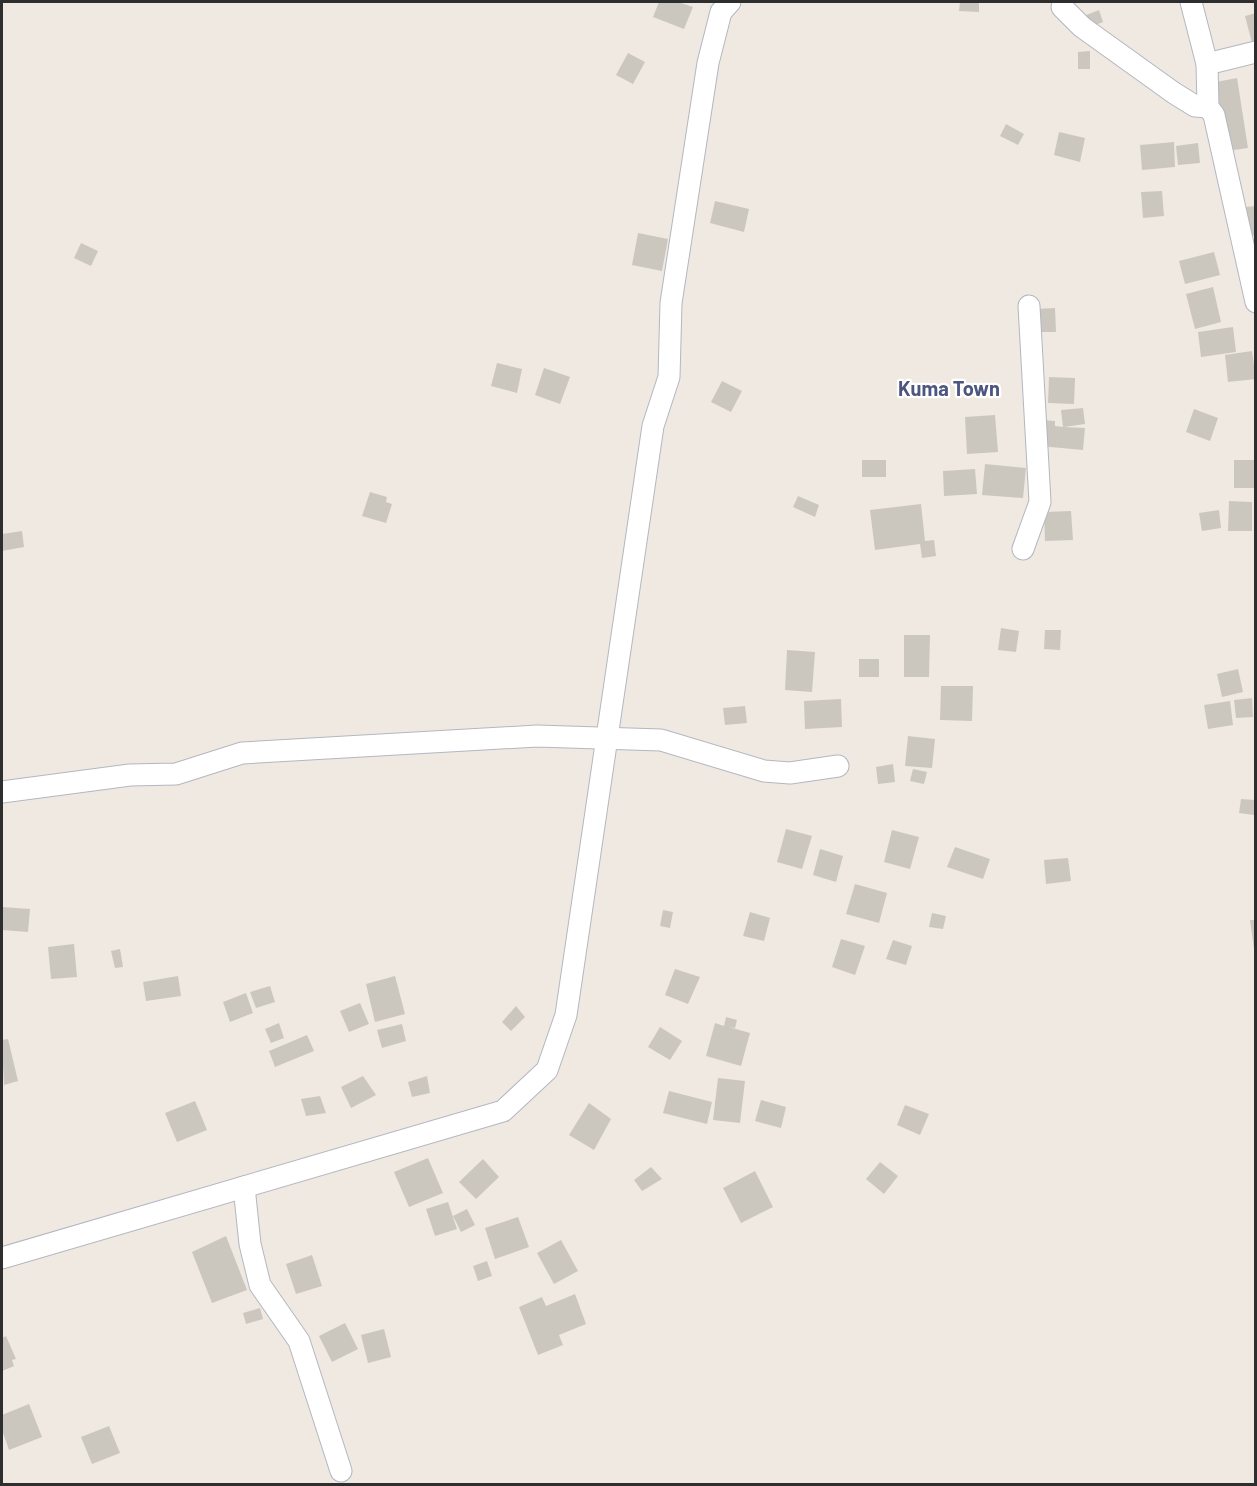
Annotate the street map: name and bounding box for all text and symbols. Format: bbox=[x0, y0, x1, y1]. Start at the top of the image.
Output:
district label: Kuma Town bbox=[898, 376, 1000, 400]

